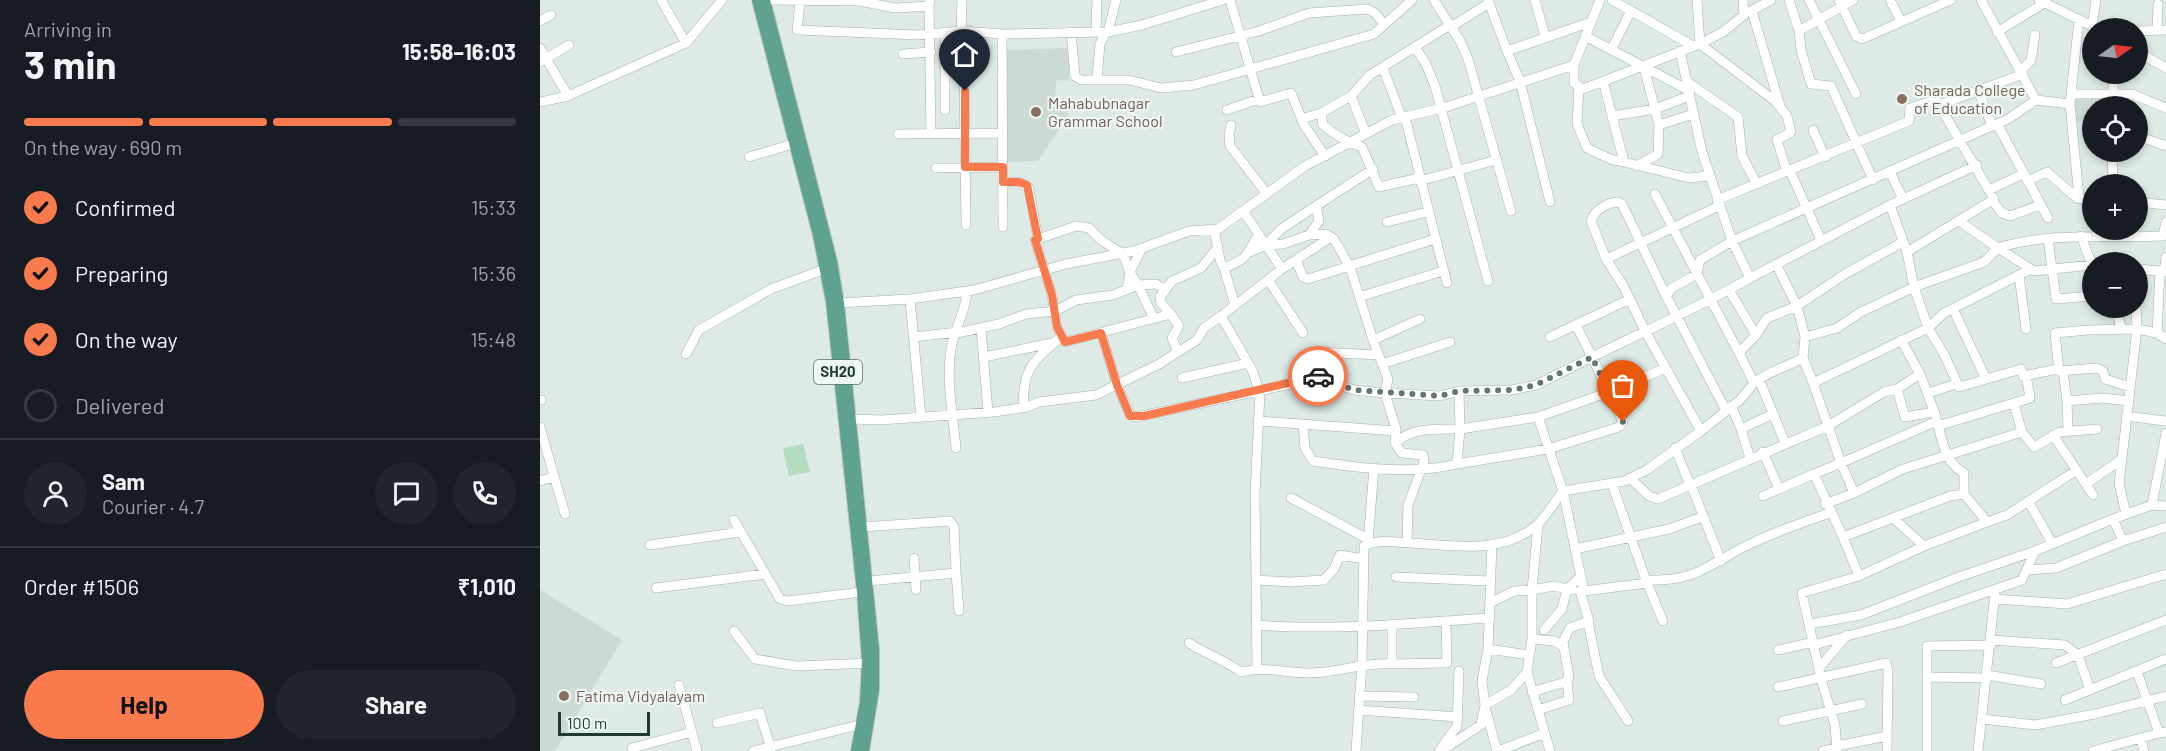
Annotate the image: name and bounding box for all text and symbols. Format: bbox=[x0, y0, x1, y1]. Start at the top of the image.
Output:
text: Arriving in bbox=[24, 17, 112, 41]
north arrow bbox=[2082, 18, 2148, 84]
map controls bbox=[2082, 18, 2148, 318]
pin bbox=[939, 29, 990, 91]
text: 15:58–16:03 bbox=[402, 38, 516, 64]
icon: home bbox=[948, 38, 981, 71]
text: 3 min bbox=[24, 40, 117, 87]
place label: Sharada College of Education bbox=[1914, 80, 2026, 117]
marker: Sharada College of Education bbox=[1895, 92, 1909, 106]
place label: Mahabubnagar Grammar School bbox=[1048, 93, 1163, 130]
button: locate bbox=[2082, 96, 2148, 162]
marker: Mahabubnagar Grammar School bbox=[1029, 105, 1043, 119]
text: On the way · 690 m bbox=[24, 135, 182, 159]
button: + bbox=[2082, 174, 2148, 240]
icon: check bbox=[24, 191, 57, 224]
text: Confirmed bbox=[75, 194, 175, 220]
text: 15:33 bbox=[471, 195, 516, 219]
button: − bbox=[2082, 252, 2148, 318]
icon: check bbox=[24, 257, 57, 290]
text: Preparing bbox=[75, 260, 168, 286]
text: 15:36 bbox=[471, 261, 516, 285]
icon: check bbox=[24, 323, 57, 356]
text: On the way bbox=[75, 326, 178, 352]
text: 15:48 bbox=[471, 327, 516, 351]
courier bbox=[1288, 346, 1348, 406]
road number: SH20 bbox=[814, 360, 862, 384]
icon: car bbox=[1302, 360, 1335, 393]
pin bbox=[1597, 360, 1648, 422]
icon: bag bbox=[1606, 369, 1639, 402]
text: Delivered bbox=[75, 392, 164, 418]
button: person bbox=[24, 462, 87, 525]
button: chat bbox=[375, 462, 438, 525]
button: phone bbox=[453, 462, 516, 525]
text: Sam bbox=[102, 468, 145, 494]
text: Courier · 4.7 bbox=[102, 494, 204, 518]
text: Order #1506 bbox=[24, 573, 139, 599]
text: ₹1,010 bbox=[458, 573, 516, 599]
button: Help bbox=[24, 670, 264, 739]
button: Share bbox=[276, 670, 516, 739]
place label: Fatima Vidyalayam bbox=[576, 686, 705, 705]
marker: Fatima Vidyalayam bbox=[557, 689, 571, 703]
scale bar bbox=[558, 709, 650, 736]
text: 100 m bbox=[567, 713, 607, 732]

